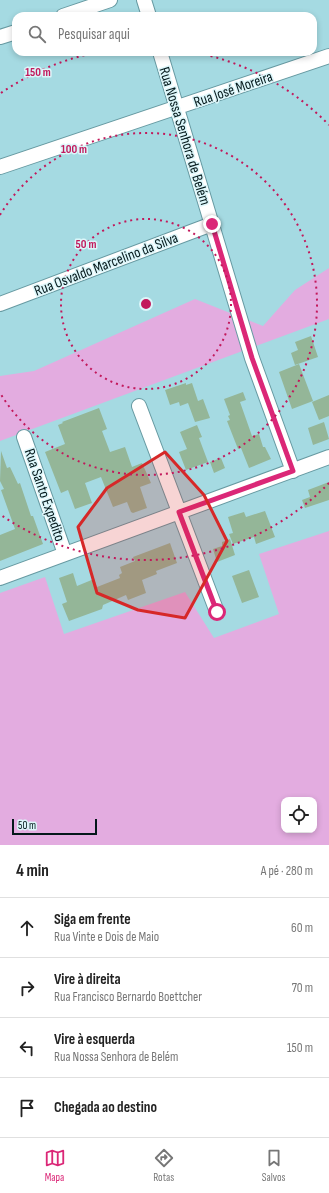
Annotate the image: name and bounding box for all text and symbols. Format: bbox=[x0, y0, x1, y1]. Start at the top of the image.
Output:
search box bbox=[12, 12, 317, 56]
icon: search bbox=[26, 23, 48, 45]
text: Pesquisar aqui bbox=[58, 25, 130, 44]
text: 150 m bbox=[25, 65, 51, 80]
street label: Rua Nossa Senhora de Belém bbox=[154, 65, 215, 208]
street label: Rua José Moreira bbox=[191, 67, 275, 112]
text: 100 m bbox=[61, 142, 87, 157]
route end bbox=[203, 215, 221, 233]
street label: Rua Osvaldo Marcelino da Silva bbox=[32, 228, 181, 301]
text: 50 m bbox=[76, 237, 96, 252]
centre of rings bbox=[139, 297, 153, 311]
street label: Rua Santo Expedito bbox=[20, 446, 69, 544]
route start bbox=[208, 603, 226, 621]
map controls bbox=[281, 797, 317, 833]
button: locate bbox=[281, 797, 317, 833]
scale bar bbox=[12, 817, 97, 836]
text: 50 m bbox=[18, 819, 36, 832]
text: 4 min bbox=[16, 861, 49, 881]
text: A pé · 280 m bbox=[261, 863, 313, 879]
text: Siga em frente bbox=[54, 910, 131, 929]
icon: ahead bbox=[16, 917, 38, 939]
text: 60 m bbox=[291, 920, 313, 936]
text: Rua Vinte e Dois de Maio bbox=[54, 929, 159, 945]
text: Vire à direita bbox=[54, 970, 121, 989]
icon: right bbox=[16, 977, 38, 999]
text: 70 m bbox=[292, 980, 313, 996]
text: Rua Francisco Bernardo Boettcher bbox=[54, 989, 202, 1005]
text: Vire à esquerda bbox=[54, 1030, 135, 1049]
icon: left bbox=[16, 1037, 38, 1059]
text: 150 m bbox=[287, 1040, 313, 1056]
text: Rua Nossa Senhora de Belém bbox=[54, 1049, 178, 1065]
icon: arrive bbox=[16, 1097, 38, 1119]
text: Chegada ao destino bbox=[54, 1098, 157, 1117]
tab: Mapa bbox=[44, 1147, 66, 1184]
tab: Rotas bbox=[153, 1147, 175, 1184]
tab: Salvos bbox=[262, 1147, 285, 1184]

